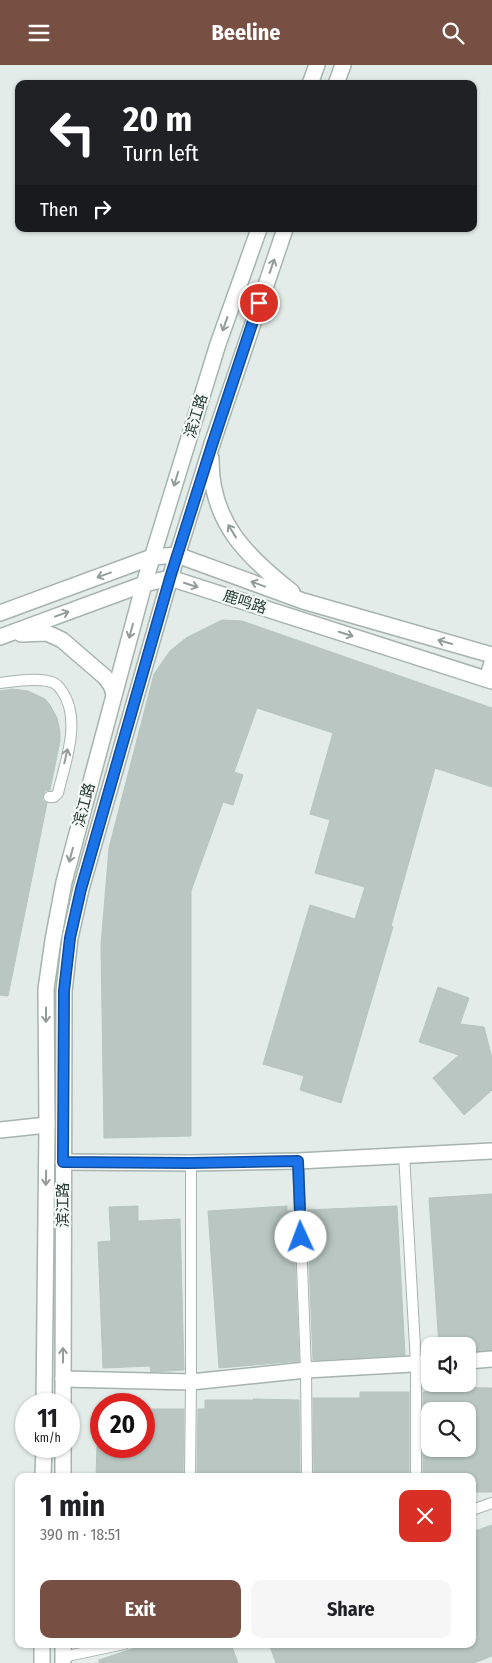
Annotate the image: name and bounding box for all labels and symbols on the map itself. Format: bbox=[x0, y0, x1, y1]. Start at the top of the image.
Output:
one-way arrow bbox=[268, 259, 277, 274]
pin bbox=[238, 282, 280, 324]
one-way arrow bbox=[220, 316, 229, 331]
street label: 滨江路 bbox=[181, 392, 211, 440]
one-way arrow bbox=[171, 471, 181, 487]
one-way arrow bbox=[226, 524, 236, 538]
one-way arrow bbox=[96, 571, 112, 580]
one-way arrow bbox=[250, 579, 266, 588]
one-way arrow bbox=[183, 580, 199, 590]
street label: 鹿鸣路 bbox=[221, 586, 269, 618]
one-way arrow bbox=[54, 609, 69, 618]
one-way arrow bbox=[126, 622, 135, 638]
one-way arrow bbox=[338, 630, 354, 640]
one-way arrow bbox=[438, 637, 454, 646]
one-way arrow bbox=[62, 749, 71, 765]
street label: 滨江路 bbox=[69, 781, 99, 829]
one-way arrow bbox=[66, 847, 75, 863]
one-way arrow bbox=[41, 1007, 51, 1023]
one-way arrow bbox=[41, 1170, 51, 1186]
street label: 滨江路 bbox=[54, 1182, 72, 1228]
position arrow bbox=[274, 1210, 326, 1262]
one-way arrow bbox=[58, 1347, 68, 1364]
speed limit sign: 20 bbox=[90, 1393, 155, 1458]

